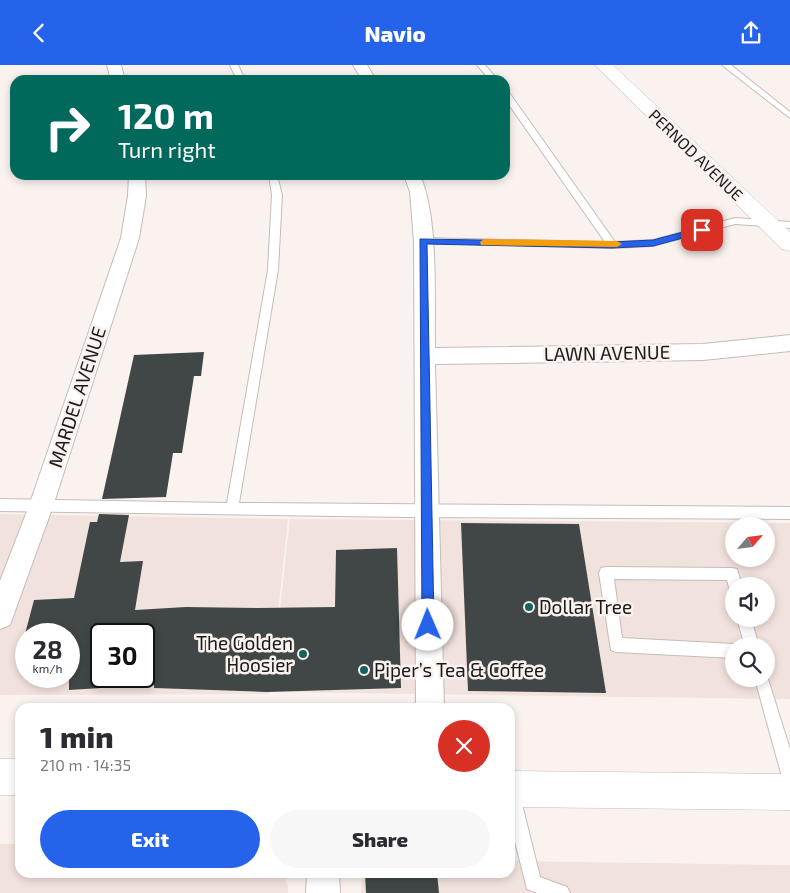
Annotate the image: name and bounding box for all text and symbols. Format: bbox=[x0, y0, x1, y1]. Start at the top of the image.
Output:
icon: back bbox=[25, 19, 53, 47]
icon: share bbox=[737, 19, 765, 47]
text: Navio bbox=[364, 20, 426, 46]
text: 120 m bbox=[118, 94, 214, 136]
icon: right bbox=[35, 95, 100, 160]
street label: PERNOD AVENUE bbox=[645, 105, 747, 204]
text: Turn right bbox=[118, 136, 216, 162]
pin bbox=[681, 209, 723, 251]
icon: arrive bbox=[688, 216, 716, 244]
street label: MARDEL AVENUE bbox=[43, 324, 110, 470]
street label: LAWN AVENUE bbox=[544, 340, 670, 365]
north arrow bbox=[725, 517, 775, 567]
map controls bbox=[725, 517, 775, 687]
button: sound bbox=[725, 577, 775, 627]
place label: Dollar Tree bbox=[539, 595, 632, 618]
position arrow bbox=[401, 598, 453, 650]
marker: Dollar Tree bbox=[523, 601, 535, 613]
speed limit sign: 30 bbox=[90, 623, 155, 688]
place label: The Golden Hoosier bbox=[196, 631, 293, 676]
text: 28 bbox=[32, 634, 63, 664]
button: search bbox=[725, 637, 775, 687]
marker: The Golden Hoosier bbox=[297, 648, 309, 660]
place label: Piper’s Tea & Coffee bbox=[374, 658, 544, 681]
text: km/h bbox=[33, 661, 62, 675]
marker: Piper’s Tea & Coffee bbox=[358, 664, 370, 676]
text: 1 min bbox=[40, 718, 114, 754]
button: close bbox=[438, 720, 490, 772]
text: 210 m · 14:35 bbox=[40, 755, 131, 774]
button: Exit bbox=[40, 810, 260, 868]
button: Share bbox=[270, 810, 490, 868]

